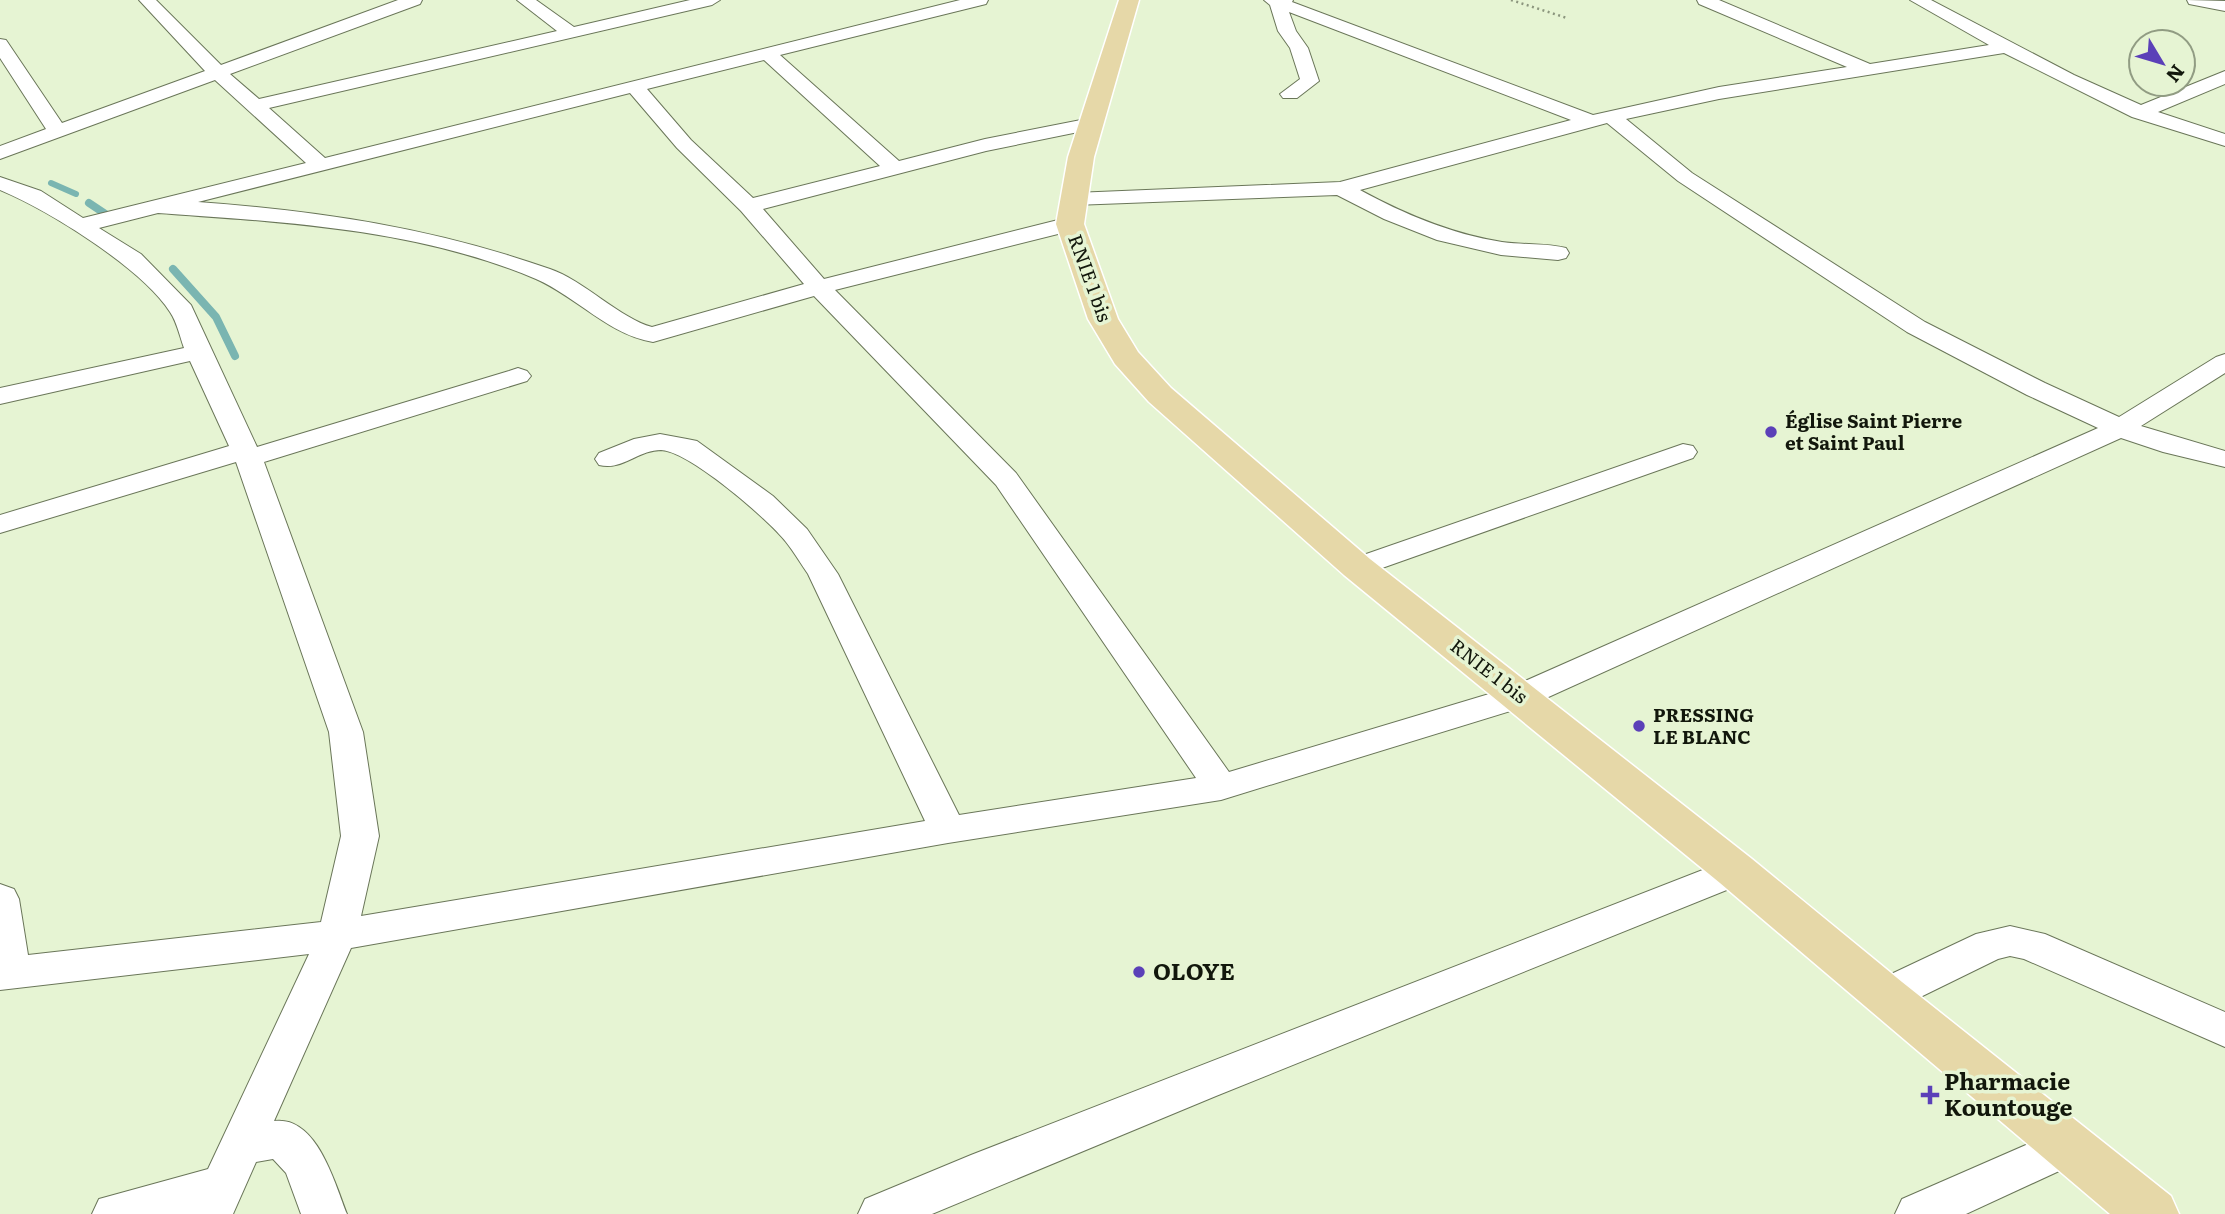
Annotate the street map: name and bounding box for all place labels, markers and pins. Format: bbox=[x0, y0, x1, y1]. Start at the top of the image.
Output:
place label: Église Saint Pierre et Saint Paul bbox=[1785, 406, 1962, 456]
marker: Église Saint Pierre et Saint Paul bbox=[1763, 424, 1779, 440]
place label: PRESSING LE BLANC bbox=[1653, 700, 1754, 750]
marker: PRESSING LE BLANC bbox=[1631, 718, 1647, 734]
place label: OLOYE bbox=[1153, 953, 1235, 987]
marker: OLOYE bbox=[1131, 964, 1147, 980]
place label: Pharmacie Kountouge bbox=[1944, 1063, 2073, 1123]
marker: Pharmacie Kountouge bbox=[1922, 1087, 1938, 1103]

